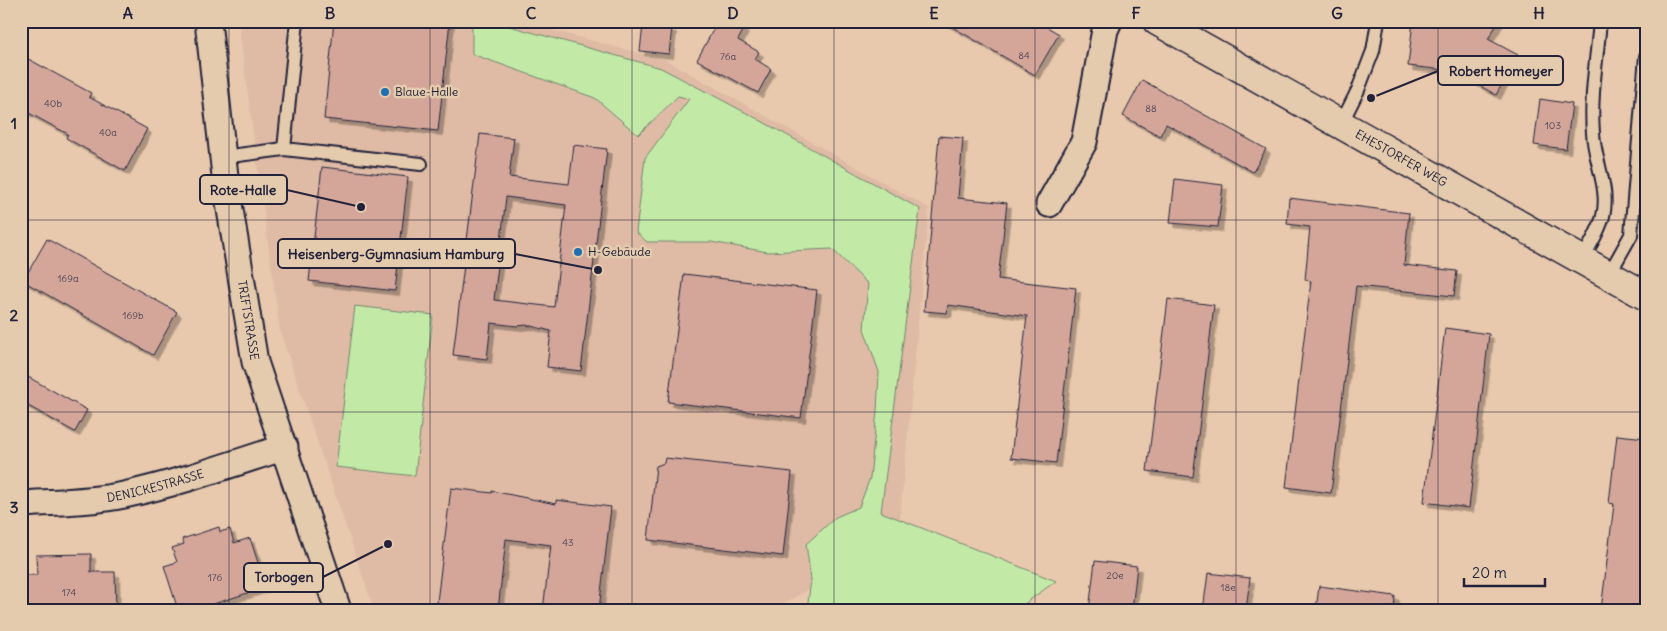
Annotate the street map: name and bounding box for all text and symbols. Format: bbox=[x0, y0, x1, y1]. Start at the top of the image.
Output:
text: A bbox=[123, 3, 133, 23]
text: B bbox=[325, 3, 336, 23]
text: C bbox=[526, 3, 537, 23]
text: D bbox=[727, 3, 739, 23]
text: E bbox=[929, 3, 939, 23]
text: F bbox=[1131, 3, 1141, 23]
text: G bbox=[1331, 3, 1343, 23]
text: H bbox=[1533, 3, 1545, 23]
house number: 84 bbox=[1018, 49, 1030, 62]
house number: 76a bbox=[720, 50, 736, 63]
callout: Robert Homeyer bbox=[1438, 56, 1563, 85]
text: Robert Homeyer bbox=[1449, 62, 1554, 80]
place label: Blaue-Halle bbox=[395, 84, 458, 99]
marker: Blaue-Halle bbox=[379, 86, 391, 98]
house number: 40b bbox=[44, 97, 62, 110]
house number: 88 bbox=[1145, 102, 1157, 115]
text: 1 bbox=[11, 113, 17, 133]
house number: 103 bbox=[1545, 119, 1561, 132]
house number: 40a bbox=[99, 126, 117, 139]
street label: EHESTORFER WEG bbox=[1353, 126, 1450, 190]
callout: Rote-Halle bbox=[200, 175, 287, 204]
text: Rote-Halle bbox=[210, 181, 277, 199]
callout: Heisenberg-Gymnasium Hamburg bbox=[278, 239, 515, 268]
place label: H-Gebäude bbox=[588, 244, 651, 259]
text: Heisenberg-Gymnasium Hamburg bbox=[288, 245, 504, 263]
marker: H-Gebäude bbox=[572, 246, 584, 258]
house number: 169a bbox=[57, 272, 79, 285]
street label: TRIFTSTRASSE bbox=[235, 279, 263, 361]
text: 2 bbox=[10, 305, 19, 325]
house number: 169b bbox=[122, 309, 144, 322]
street label: DENICKESTRASSE bbox=[106, 466, 206, 505]
text: 3 bbox=[9, 497, 19, 517]
house number: 43 bbox=[562, 536, 574, 549]
scale bar bbox=[1464, 556, 1546, 588]
callout: Torbogen bbox=[244, 563, 323, 592]
text: 20 m bbox=[1472, 563, 1507, 582]
text: Torbogen bbox=[254, 568, 314, 586]
house number: 20e bbox=[1106, 569, 1124, 582]
house number: 176 bbox=[208, 571, 222, 584]
house number: 18e bbox=[1220, 581, 1236, 594]
house number: 174 bbox=[62, 586, 76, 599]

